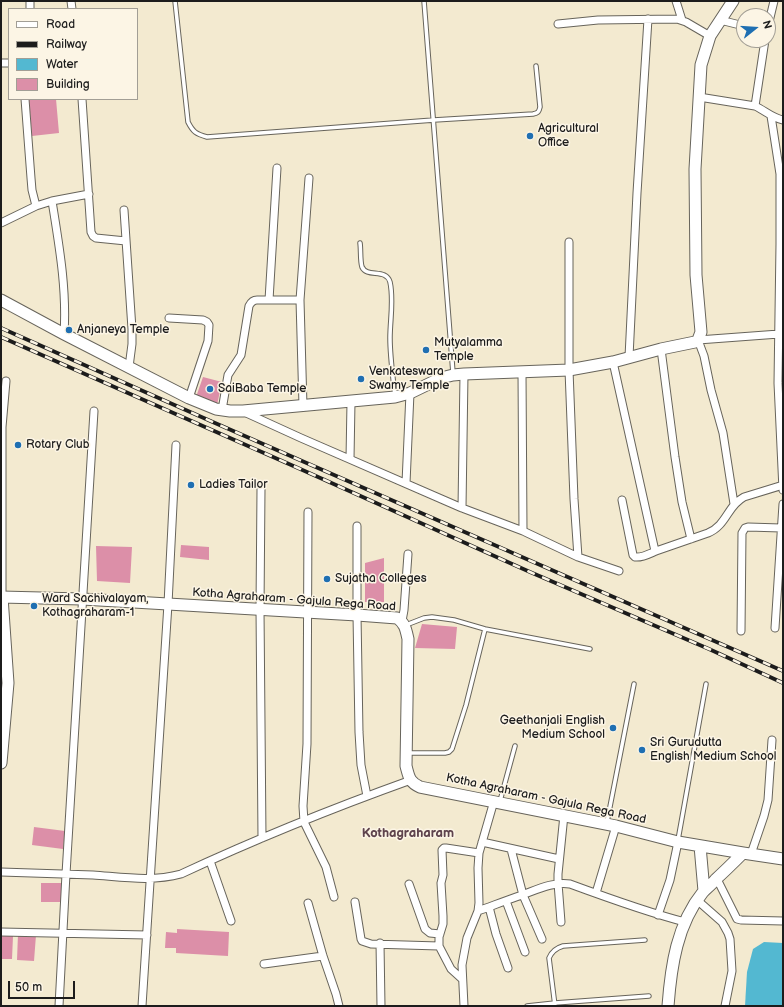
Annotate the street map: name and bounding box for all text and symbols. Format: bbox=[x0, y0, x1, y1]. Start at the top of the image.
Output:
legend bbox=[8, 8, 138, 100]
north arrow bbox=[736, 8, 776, 48]
text: Road bbox=[46, 17, 75, 32]
text: N bbox=[760, 19, 774, 30]
text: Railway bbox=[46, 37, 87, 52]
text: Water bbox=[46, 57, 78, 72]
text: Building bbox=[46, 77, 90, 92]
place label: Agricultural Office bbox=[538, 122, 599, 150]
marker: Agricultural Office bbox=[525, 131, 535, 141]
place label: Anjaneya Temple bbox=[77, 323, 169, 337]
marker: Anjaneya Temple bbox=[64, 325, 74, 335]
place label: Mutyalamma Temple bbox=[434, 336, 503, 364]
marker: Mutyalamma Temple bbox=[421, 345, 431, 355]
place label: Venkateswara Swamy Temple bbox=[369, 365, 449, 393]
marker: Venkateswara Swamy Temple bbox=[356, 374, 366, 384]
place label: SaiBaba Temple bbox=[218, 382, 306, 396]
marker: SaiBaba Temple bbox=[205, 384, 215, 394]
place label: Rotary Club bbox=[26, 438, 90, 452]
marker: Rotary Club bbox=[13, 440, 23, 450]
place label: Ladies Tailor bbox=[199, 478, 268, 492]
marker: Ladies Tailor bbox=[186, 480, 196, 490]
place label: Sujatha Colleges bbox=[335, 572, 427, 586]
marker: Sujatha Colleges bbox=[322, 574, 332, 584]
street label: Kotha Agraharam - Gajula Rega Road bbox=[192, 586, 396, 614]
place label: Ward Sachivalayam, Kothagraharam-1 bbox=[42, 592, 149, 620]
marker: Ward Sachivalayam, Kothagraharam-1 bbox=[29, 601, 39, 611]
place label: Geethanjali English Medium School bbox=[500, 714, 605, 742]
marker: Geethanjali English Medium School bbox=[608, 723, 618, 733]
place label: Sri Gurudutta English Medium School bbox=[650, 736, 776, 764]
marker: Sri Gurudutta English Medium School bbox=[637, 745, 647, 755]
street label: Kotha Agraharam - Gajula Rega Road bbox=[445, 771, 647, 827]
district label: Kothagraharam bbox=[362, 826, 454, 842]
scale bar bbox=[10, 973, 77, 999]
text: 50 m bbox=[15, 980, 42, 995]

